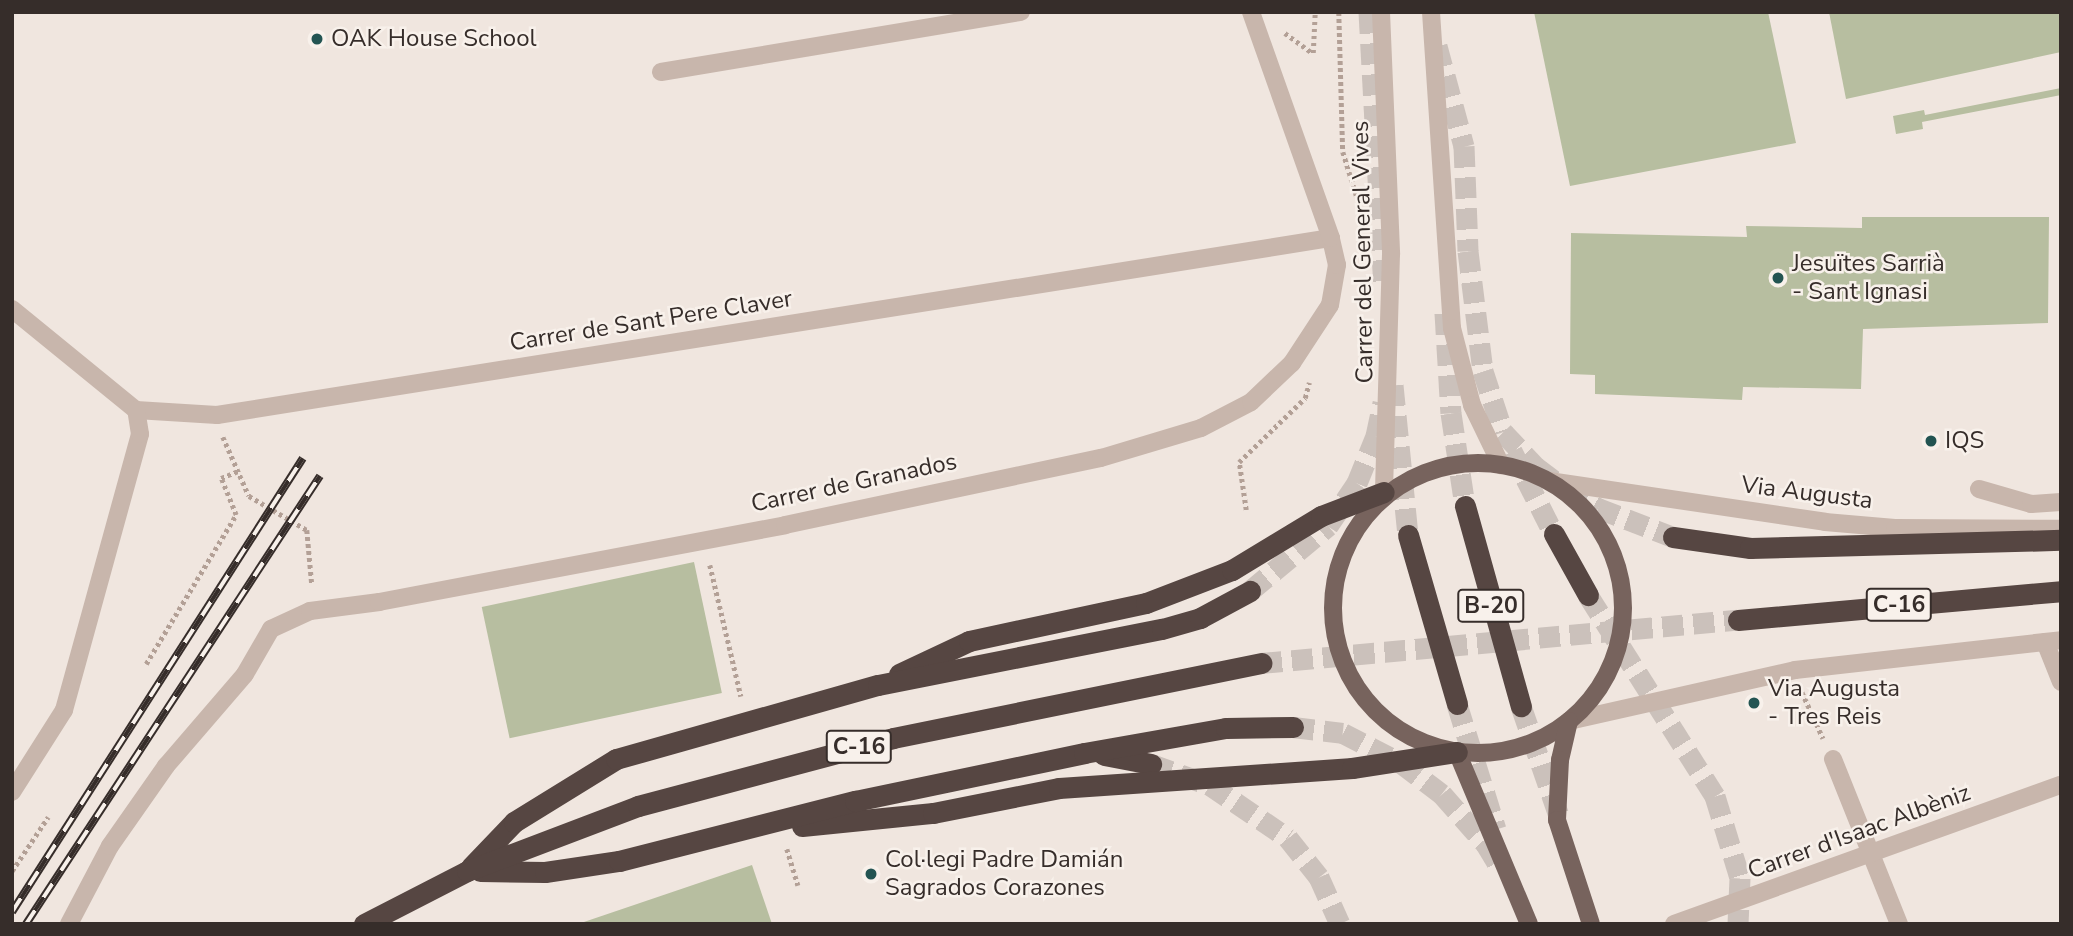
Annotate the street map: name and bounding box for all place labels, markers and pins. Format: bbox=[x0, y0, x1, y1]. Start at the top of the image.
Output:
place label: OAK House School bbox=[331, 25, 537, 53]
marker: OAK House School bbox=[309, 31, 325, 47]
place label: Jesuïtes Sarrià - Sant Ignasi bbox=[1792, 250, 1945, 306]
marker: Jesuïtes Sarrià - Sant Ignasi bbox=[1770, 270, 1786, 286]
place label: IQS bbox=[1945, 427, 1984, 455]
marker: IQS bbox=[1923, 433, 1939, 449]
place label: Via Augusta - Tres Reis bbox=[1768, 675, 1900, 731]
marker: Via Augusta - Tres Reis bbox=[1746, 695, 1762, 711]
place label: Col·legi Padre Damián Sagrados Corazones bbox=[885, 846, 1123, 902]
marker: Col·legi Padre Damián Sagrados Corazones bbox=[863, 866, 879, 882]

